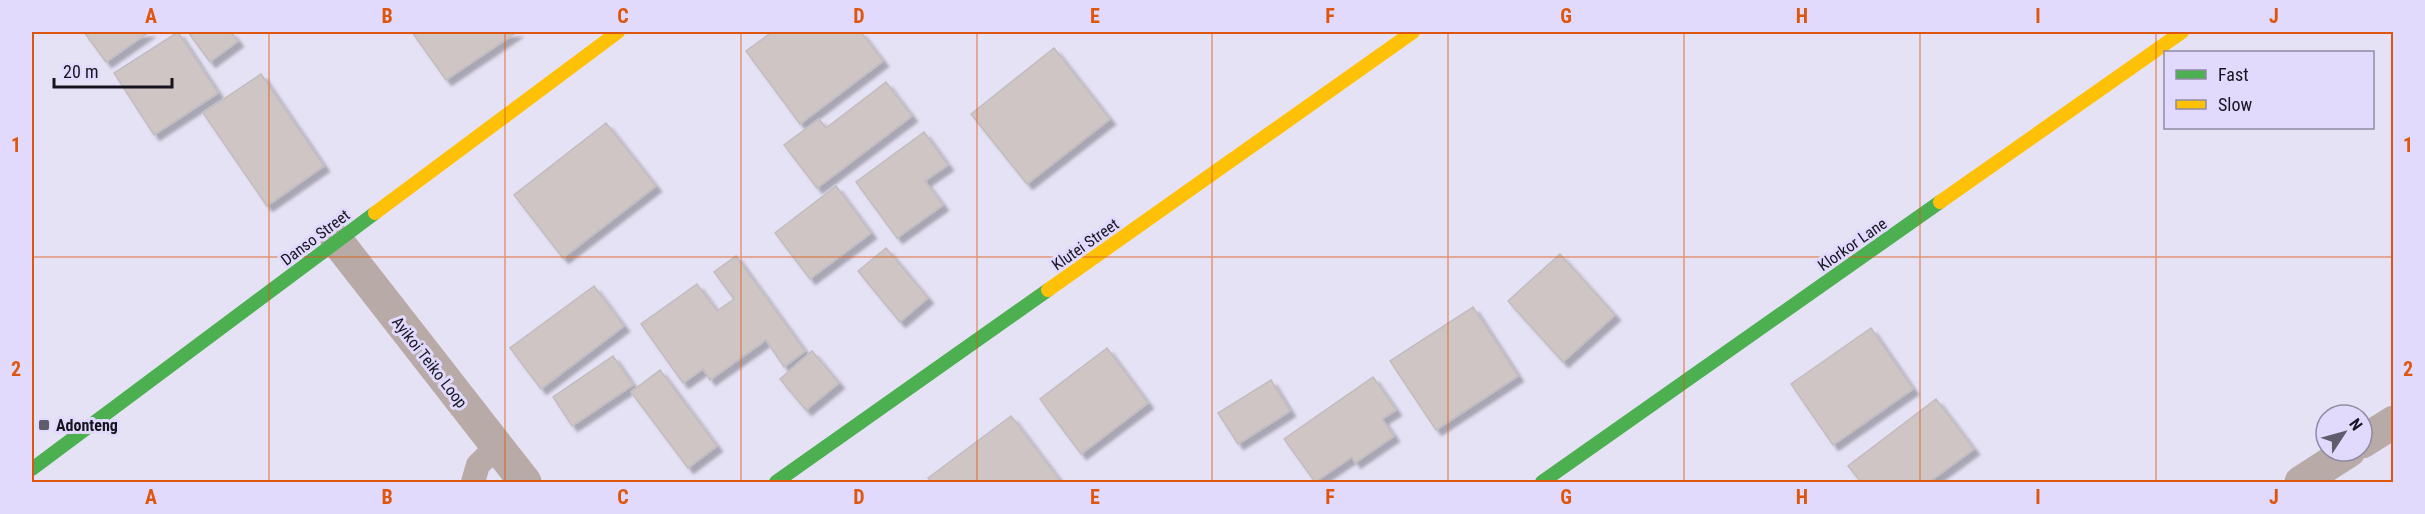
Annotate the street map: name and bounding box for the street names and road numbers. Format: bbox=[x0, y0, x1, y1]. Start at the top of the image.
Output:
street label: Danso Street bbox=[277, 205, 354, 269]
street label: Klutei Street bbox=[1048, 214, 1123, 274]
street label: Klorkor Lane bbox=[1814, 214, 1890, 275]
street label: Ayikoi Teiko Loop bbox=[388, 313, 471, 412]

